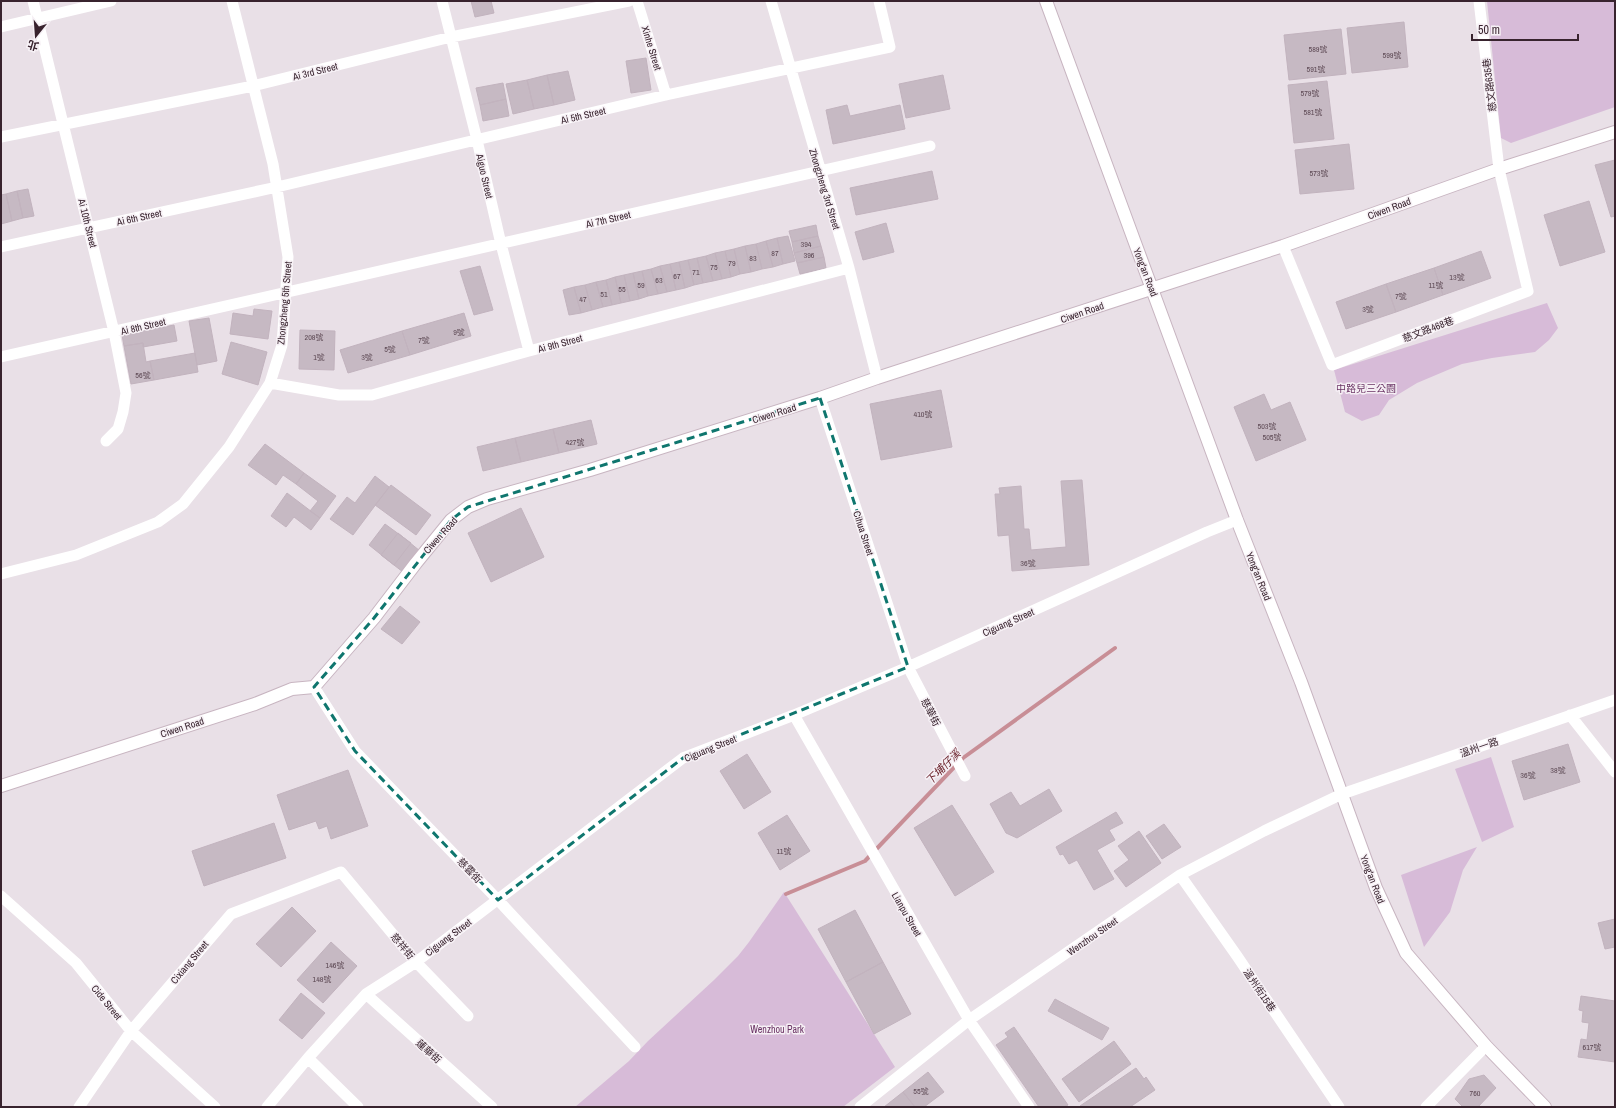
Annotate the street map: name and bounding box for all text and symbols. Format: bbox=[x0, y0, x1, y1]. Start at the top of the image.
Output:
north arrow bbox=[16, 16, 56, 56]
scale bar bbox=[1472, 16, 1578, 42]
text: 50 m bbox=[1478, 22, 1500, 38]
street label: Xinhe Street bbox=[639, 24, 665, 73]
text: 北 bbox=[26, 37, 40, 54]
house number: 589號 bbox=[1309, 44, 1327, 54]
house number: 599號 bbox=[1383, 50, 1401, 60]
street label: 慈文路635巷 bbox=[1480, 58, 1499, 112]
street label: Ai 3rd Street bbox=[290, 59, 340, 84]
house number: 591號 bbox=[1307, 64, 1325, 74]
house number: 579號 bbox=[1301, 88, 1319, 98]
street label: Ai 5th Street bbox=[558, 104, 607, 127]
house number: 581號 bbox=[1304, 107, 1322, 117]
street label: Zhongzheng 3rd Street bbox=[806, 147, 843, 232]
street label: Aiguo Street bbox=[473, 151, 496, 200]
house number: 573號 bbox=[1310, 168, 1328, 178]
street label: Ciwen Road bbox=[1366, 195, 1413, 222]
street label: Ai 10th Street bbox=[75, 196, 100, 250]
street label: Ai 6th Street bbox=[114, 206, 163, 229]
street label: Ai 7th Street bbox=[583, 208, 632, 231]
house number: 394 bbox=[801, 239, 812, 249]
street label: Yong'an Road bbox=[1130, 246, 1161, 298]
house number: 87 bbox=[771, 248, 779, 258]
house number: 396 bbox=[804, 250, 815, 260]
house number: 83 bbox=[749, 253, 757, 263]
house number: 79 bbox=[728, 258, 736, 268]
street label: Zhongzheng 5th Street bbox=[274, 260, 295, 345]
house number: 75 bbox=[710, 262, 718, 272]
house number: 71 bbox=[692, 267, 700, 277]
house number: 67 bbox=[673, 271, 681, 281]
house number: 13號 bbox=[1449, 272, 1465, 282]
house number: 63 bbox=[655, 275, 663, 285]
house number: 59 bbox=[637, 280, 645, 290]
house number: 11號 bbox=[1429, 280, 1443, 290]
house number: 55 bbox=[618, 284, 626, 294]
house number: 51 bbox=[600, 289, 608, 299]
house number: 7號 bbox=[1395, 291, 1407, 301]
house number: 47 bbox=[579, 294, 587, 304]
street label: Ciwen Road bbox=[1059, 299, 1106, 326]
house number: 3號 bbox=[1362, 304, 1374, 314]
street label: 慈文路468巷 bbox=[1401, 314, 1456, 345]
street label: Ai 8th Street bbox=[118, 315, 167, 338]
house number: 9號 bbox=[453, 327, 465, 337]
street label: Ai 9th Street bbox=[535, 331, 585, 356]
house number: 208號 bbox=[305, 332, 323, 342]
house number: 7號 bbox=[418, 335, 430, 345]
house number: 5號 bbox=[384, 344, 396, 354]
house number: 1號 bbox=[313, 352, 325, 362]
house number: 3號 bbox=[361, 352, 373, 362]
house number: 56號 bbox=[135, 370, 151, 380]
park label: 中路兒三公園 bbox=[1336, 382, 1396, 395]
street label: Ciwen Road bbox=[751, 401, 798, 426]
house number: 410號 bbox=[914, 409, 932, 419]
house number: 503號 bbox=[1258, 421, 1276, 431]
house number: 505號 bbox=[1263, 432, 1281, 442]
house number: 427號 bbox=[566, 437, 584, 447]
street label: Cihua Street bbox=[850, 509, 877, 558]
street label: Ciwen Road bbox=[420, 514, 460, 556]
street label: Yong'an Road bbox=[1243, 550, 1274, 602]
house number: 36號 bbox=[1020, 558, 1036, 568]
street label: Ciguang Street bbox=[980, 605, 1037, 640]
street label: 慈華街 bbox=[918, 696, 943, 729]
street label: Ciwen Road bbox=[159, 714, 206, 741]
street label: Ciguang Street bbox=[682, 732, 739, 765]
street label: 溫州一路 bbox=[1458, 735, 1500, 760]
water label: 下埔仔溪 bbox=[922, 745, 965, 788]
house number: 38號 bbox=[1550, 765, 1566, 775]
house number: 36號 bbox=[1520, 770, 1536, 780]
house number: 11號 bbox=[777, 846, 791, 856]
street label: Yong'an Road bbox=[1357, 853, 1388, 905]
street label: 慈雲街 bbox=[455, 855, 485, 886]
street label: Lianpu Street bbox=[889, 890, 925, 939]
street label: Wenzhou Street bbox=[1065, 914, 1121, 959]
street label: Ciguang Street bbox=[422, 915, 475, 959]
street label: 慈祥街 bbox=[388, 931, 417, 962]
street label: Cixiang Street bbox=[168, 938, 212, 987]
house number: 146號 bbox=[326, 960, 344, 970]
street label: 溫州街15巷 bbox=[1240, 966, 1279, 1014]
house number: 148號 bbox=[313, 974, 331, 984]
street label: Cide Street bbox=[89, 982, 125, 1023]
park label: Wenzhou Park bbox=[750, 1023, 805, 1036]
street label: 蓮華街 bbox=[413, 1037, 444, 1066]
house number: 617號 bbox=[1583, 1042, 1601, 1052]
house number: 55號 bbox=[913, 1086, 929, 1096]
house number: 760 bbox=[1470, 1088, 1481, 1098]

